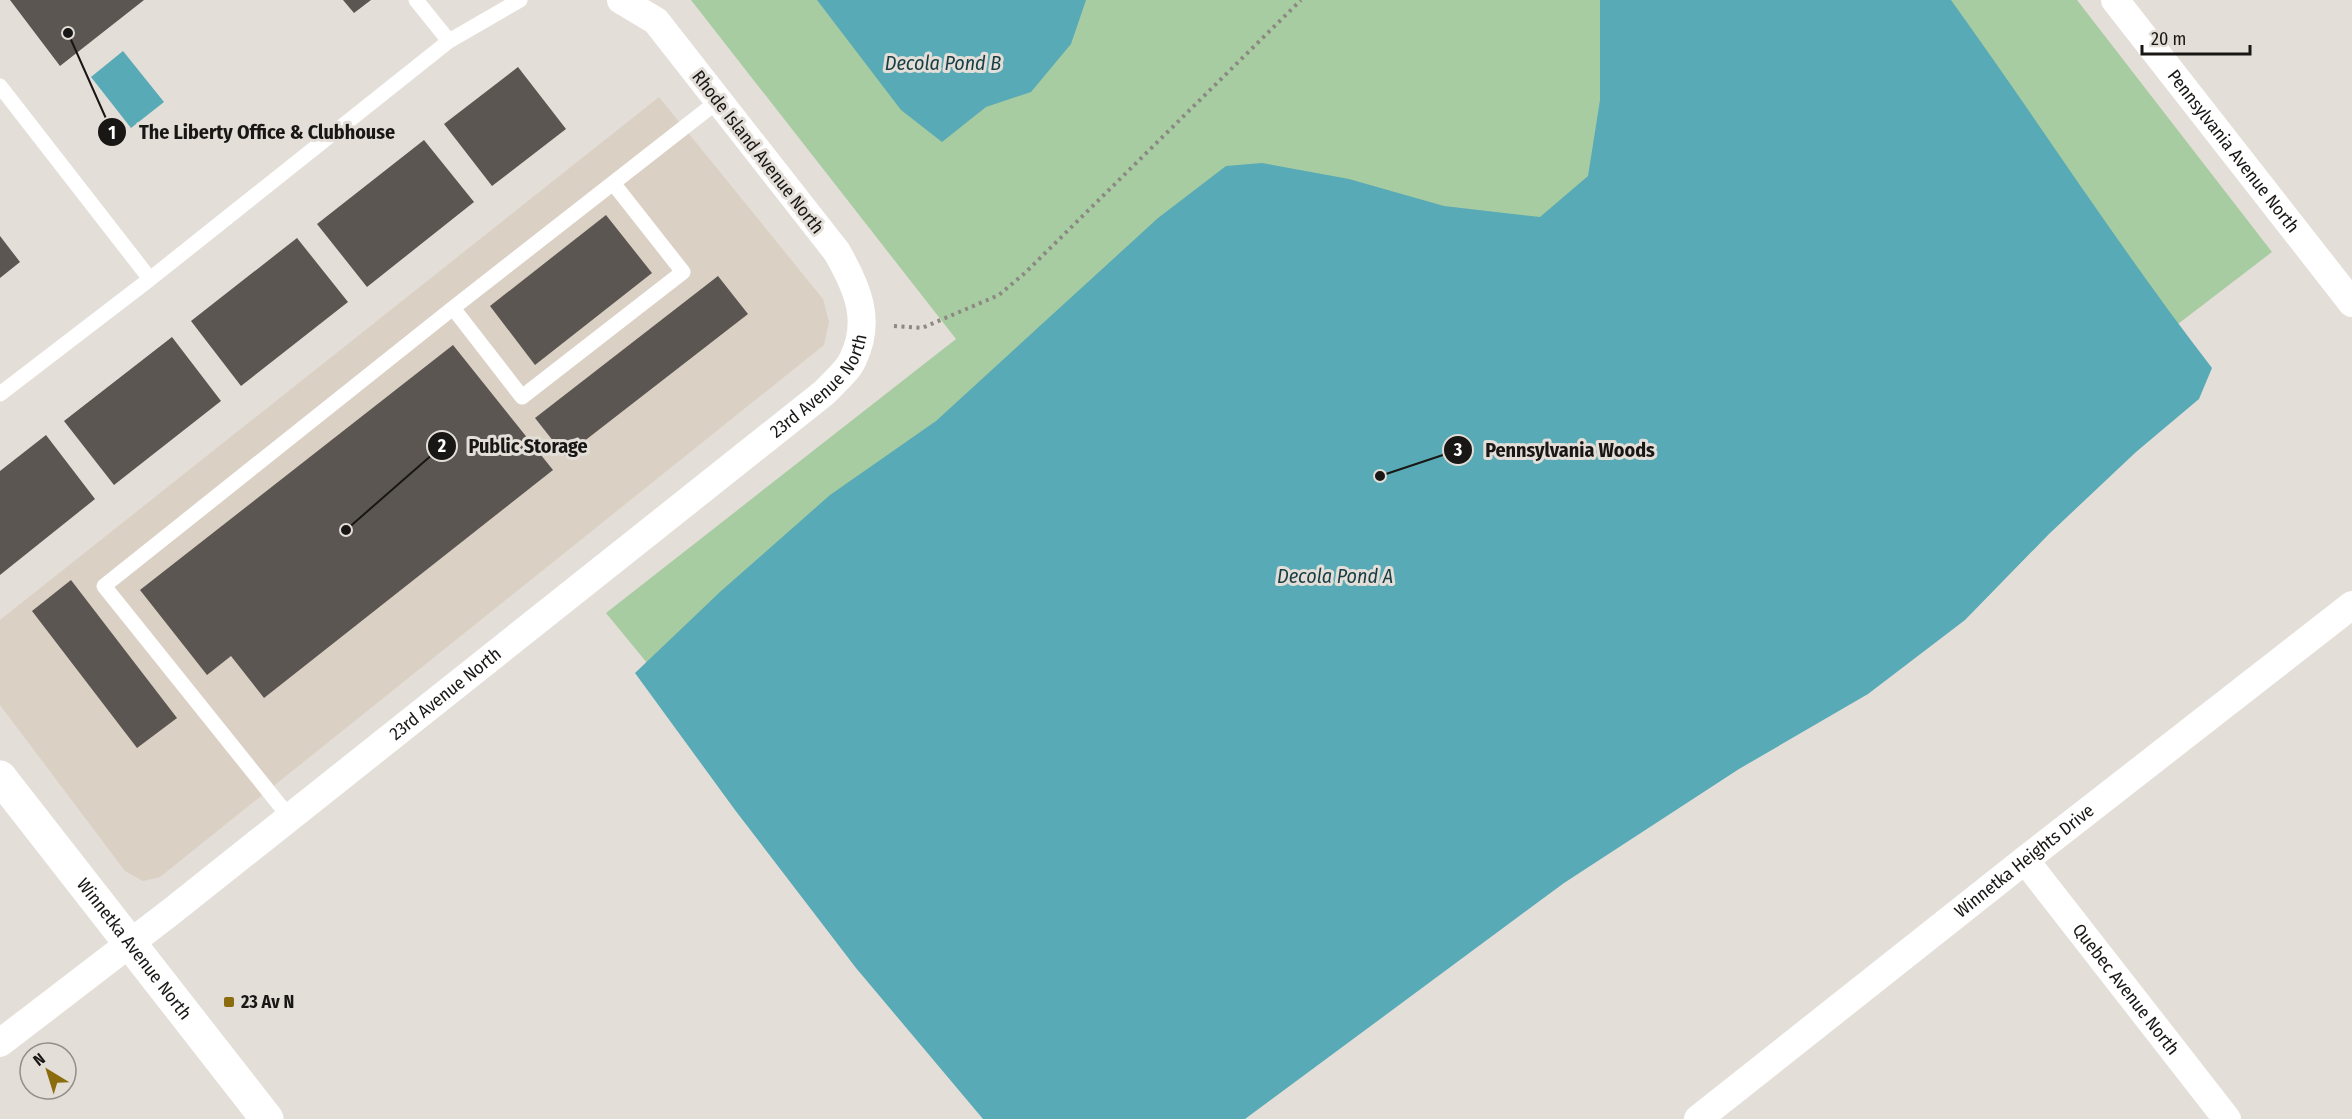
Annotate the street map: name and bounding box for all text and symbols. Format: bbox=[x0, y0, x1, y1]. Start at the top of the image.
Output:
scale bar bbox=[2142, 18, 2250, 56]
text: 20 m bbox=[2151, 28, 2186, 50]
water label: Decola Pond B bbox=[885, 51, 1001, 75]
street label: Pennsylvania Avenue North bbox=[2163, 65, 2304, 237]
street label: Rhode Island Avenue North bbox=[687, 66, 829, 238]
callout: The Liberty Office & Clubhouse bbox=[97, 113, 407, 151]
text: The Liberty Office & Clubhouse bbox=[139, 120, 395, 144]
text: 1 bbox=[108, 122, 116, 144]
street label: 23rd Avenue North bbox=[766, 332, 872, 442]
callout: Public Storage bbox=[427, 427, 600, 465]
callout: Pennsylvania Woods bbox=[1443, 431, 1667, 469]
text: Public Storage bbox=[468, 434, 588, 458]
text: 2 bbox=[437, 435, 446, 457]
text: Pennsylvania Woods bbox=[1485, 438, 1655, 462]
text: 3 bbox=[1453, 439, 1463, 461]
water label: Decola Pond A bbox=[1277, 564, 1393, 588]
street label: 23rd Avenue North bbox=[385, 643, 506, 745]
street label: Winnetka Heights Drive bbox=[1950, 799, 2098, 923]
street label: Winnetka Avenue North bbox=[72, 874, 196, 1024]
street label: Quebec Avenue North bbox=[2068, 919, 2184, 1059]
place label: 23 Av N bbox=[240, 991, 294, 1013]
marker: 23 Av N bbox=[222, 995, 236, 1009]
north arrow bbox=[18, 1041, 78, 1101]
text: N bbox=[29, 1049, 49, 1070]

